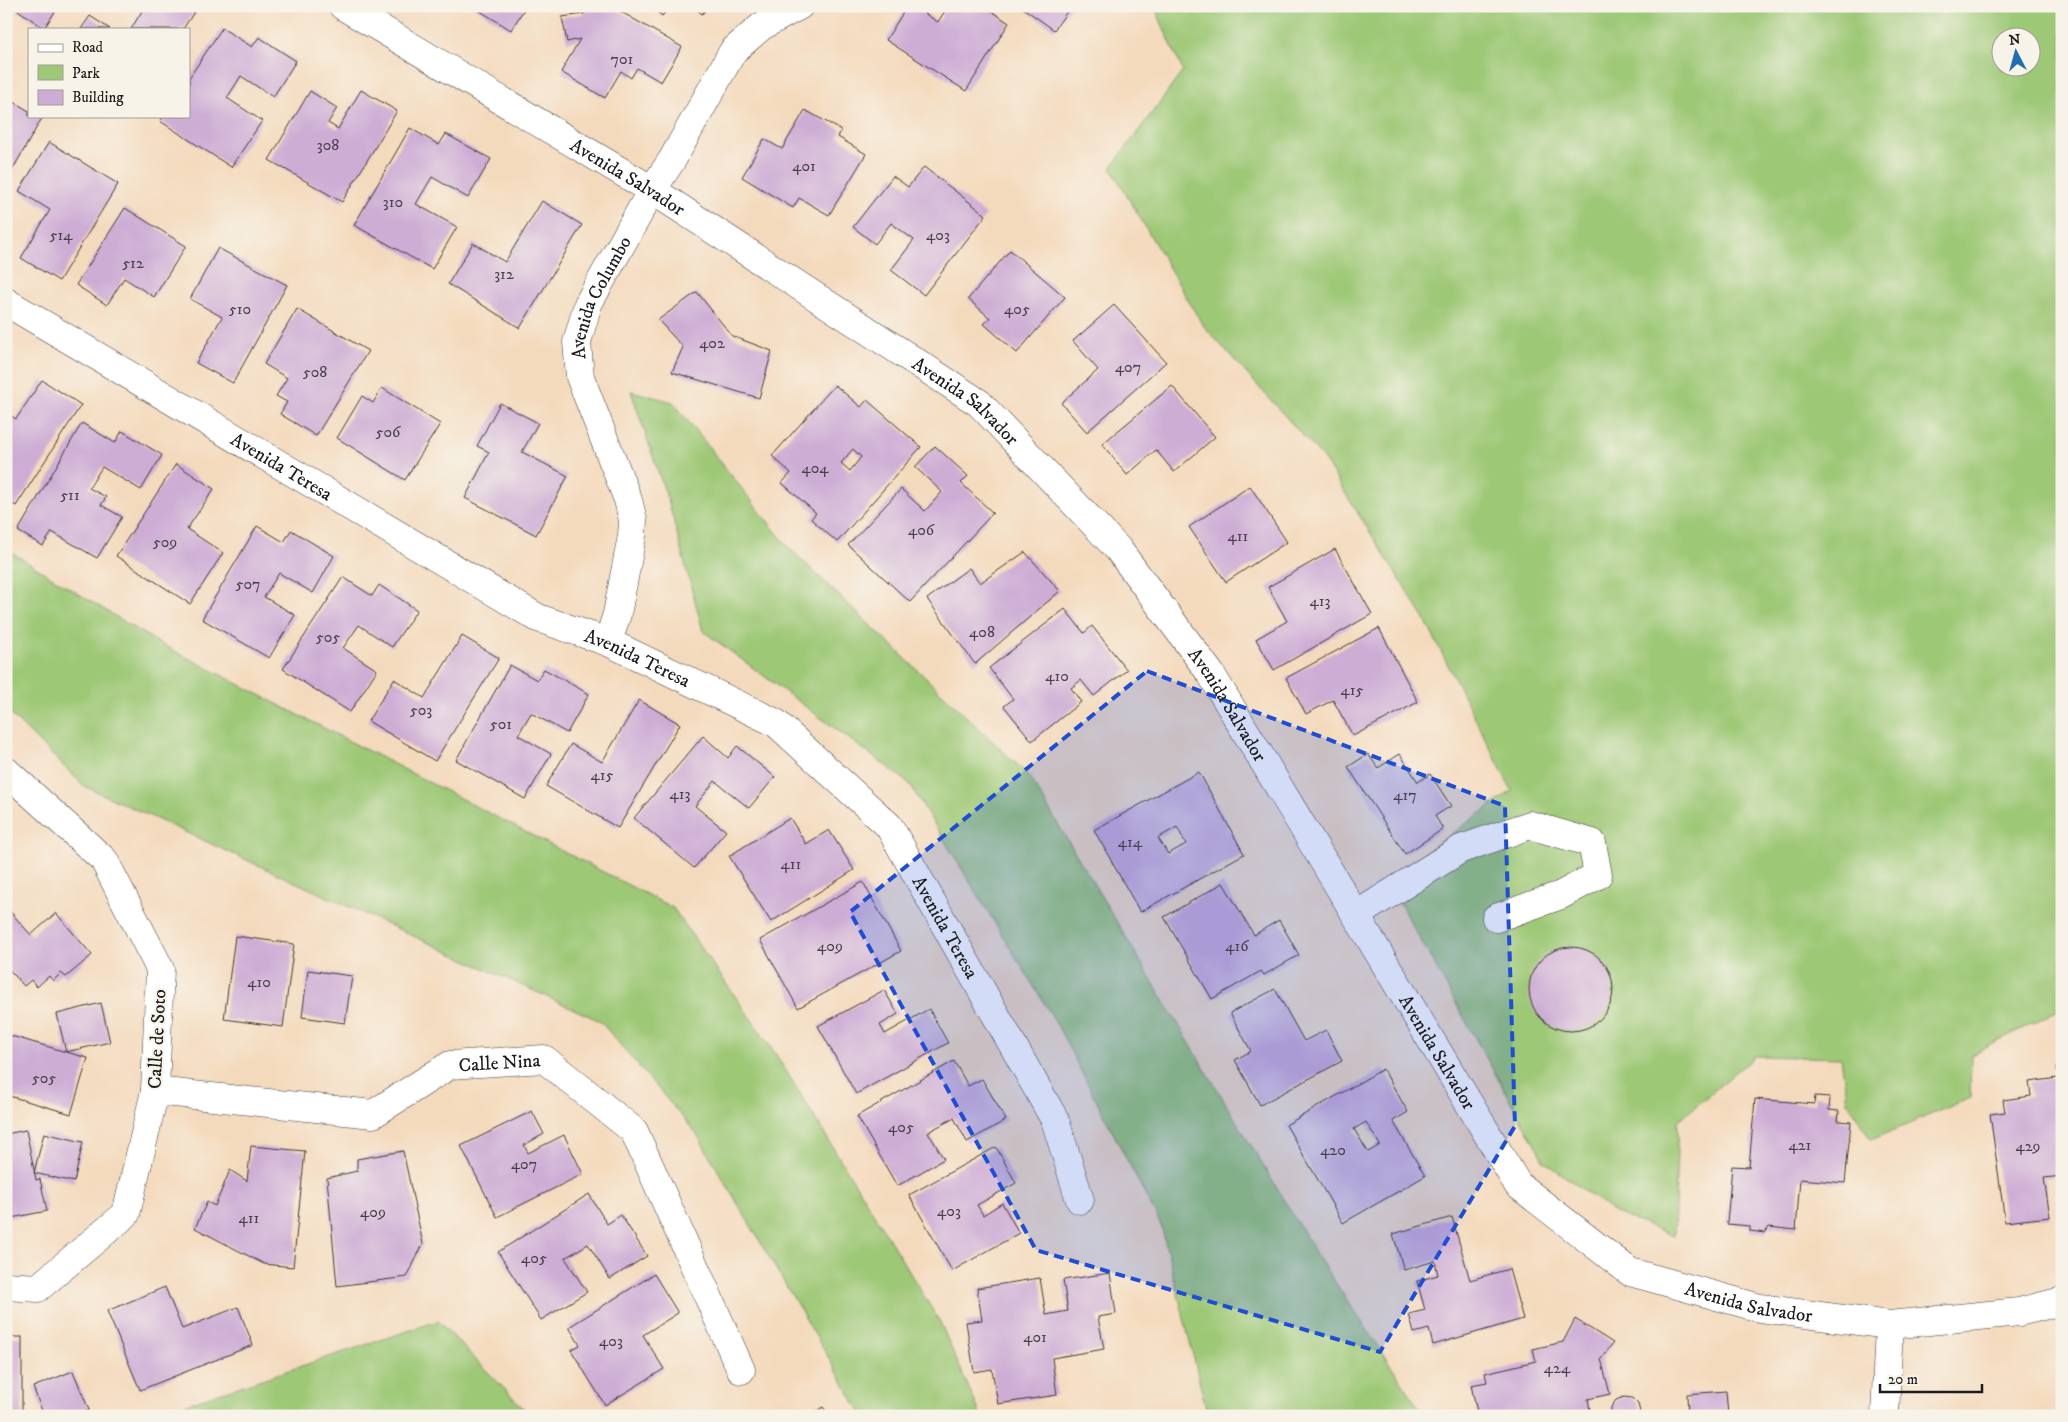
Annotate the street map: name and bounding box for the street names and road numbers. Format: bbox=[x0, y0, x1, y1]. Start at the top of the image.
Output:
street label: Avenida Salvador bbox=[566, 134, 689, 221]
street label: Avenida Columbo bbox=[567, 232, 637, 360]
street label: Avenida Salvador bbox=[907, 353, 1023, 451]
street label: Avenida Teresa bbox=[226, 428, 336, 506]
street label: Avenida Teresa bbox=[581, 625, 694, 693]
street label: Avenida Salvador bbox=[1182, 644, 1271, 766]
street label: Avenida Teresa bbox=[907, 872, 983, 983]
street label: Calle de Soto bbox=[143, 989, 172, 1090]
street label: Avenida Salvador bbox=[1393, 991, 1480, 1114]
street label: Calle Nina bbox=[458, 1049, 541, 1077]
street label: Avenida Salvador bbox=[1682, 1278, 1814, 1328]

